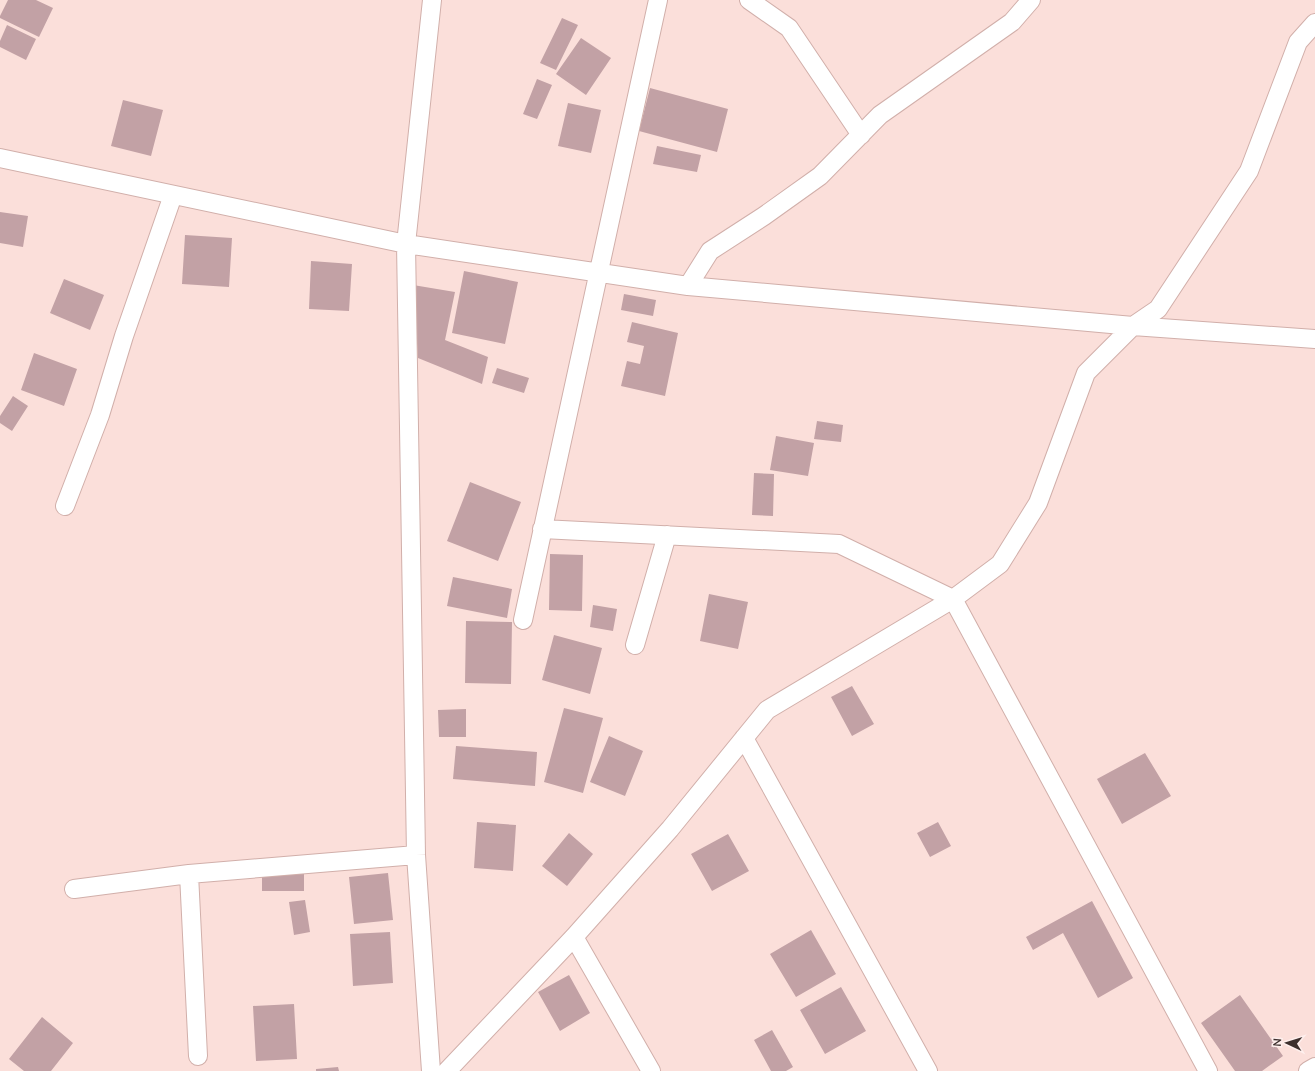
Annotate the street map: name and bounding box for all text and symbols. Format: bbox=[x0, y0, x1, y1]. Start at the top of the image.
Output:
north arrow bbox=[1267, 1023, 1307, 1063]
text: N bbox=[1270, 1038, 1285, 1047]

